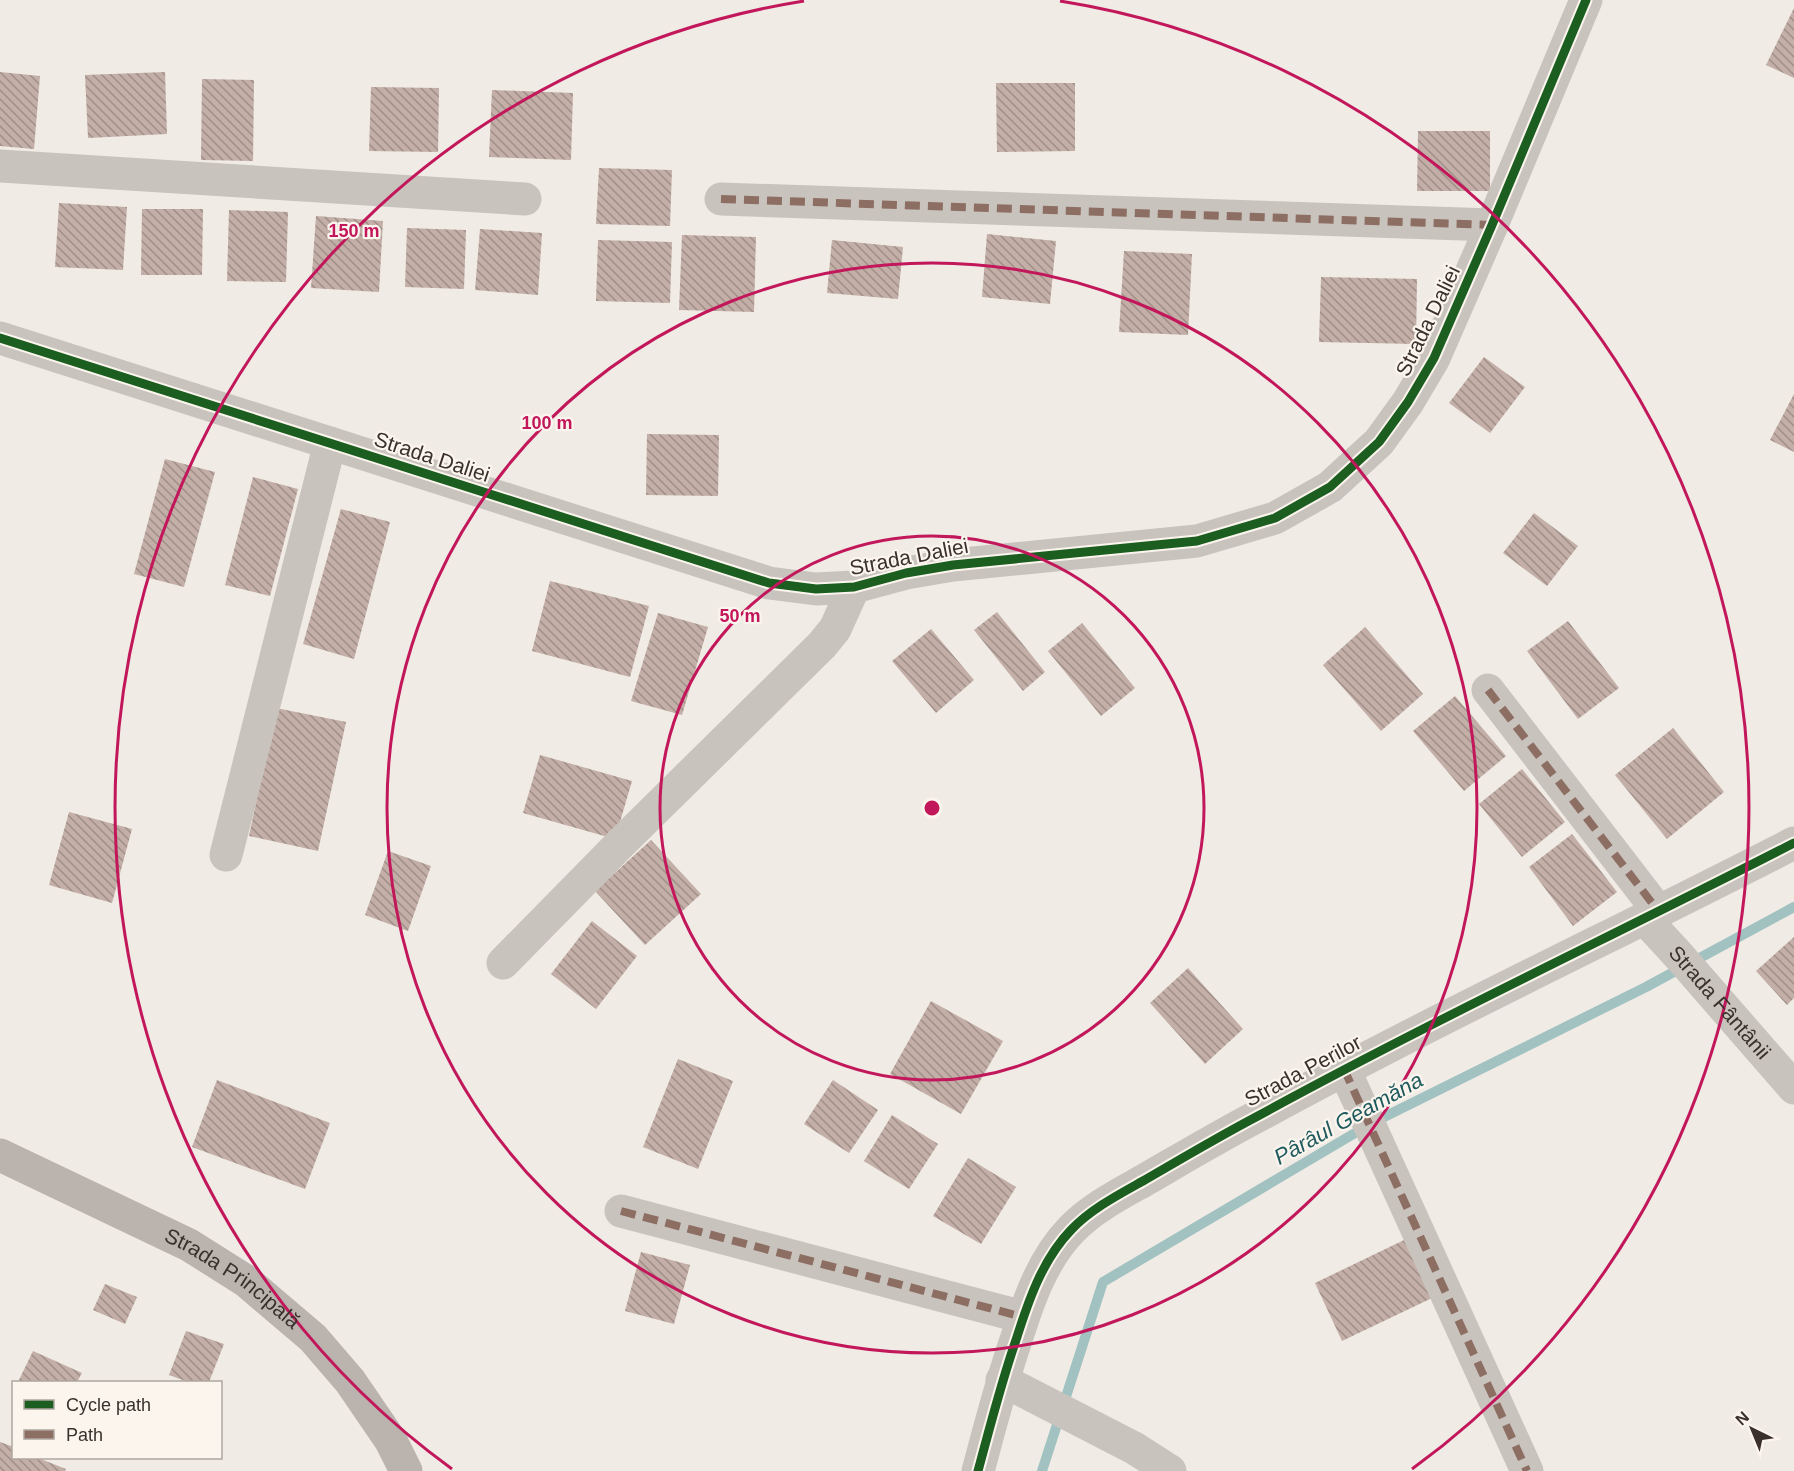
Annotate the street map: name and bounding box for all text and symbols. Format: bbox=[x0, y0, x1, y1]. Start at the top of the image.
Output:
text: 150 m bbox=[328, 221, 380, 241]
street label: Strada Daliei bbox=[1391, 262, 1464, 380]
text: 100 m bbox=[521, 413, 573, 433]
street label: Strada Daliei bbox=[371, 427, 493, 486]
street label: Strada Daliei bbox=[848, 534, 970, 579]
text: 50 m bbox=[719, 606, 761, 626]
centre of rings bbox=[922, 798, 942, 818]
street label: Strada Fântânii bbox=[1665, 941, 1775, 1063]
street label: Strada Perilor bbox=[1241, 1030, 1365, 1111]
water label: Pârâul Geamăna bbox=[1269, 1067, 1427, 1170]
street label: Strada Principală bbox=[161, 1223, 305, 1333]
legend bbox=[12, 1381, 222, 1459]
text: Cycle path bbox=[66, 1395, 151, 1415]
north arrow bbox=[1722, 1399, 1782, 1459]
text: N bbox=[1732, 1408, 1752, 1429]
text: Path bbox=[66, 1425, 103, 1445]

